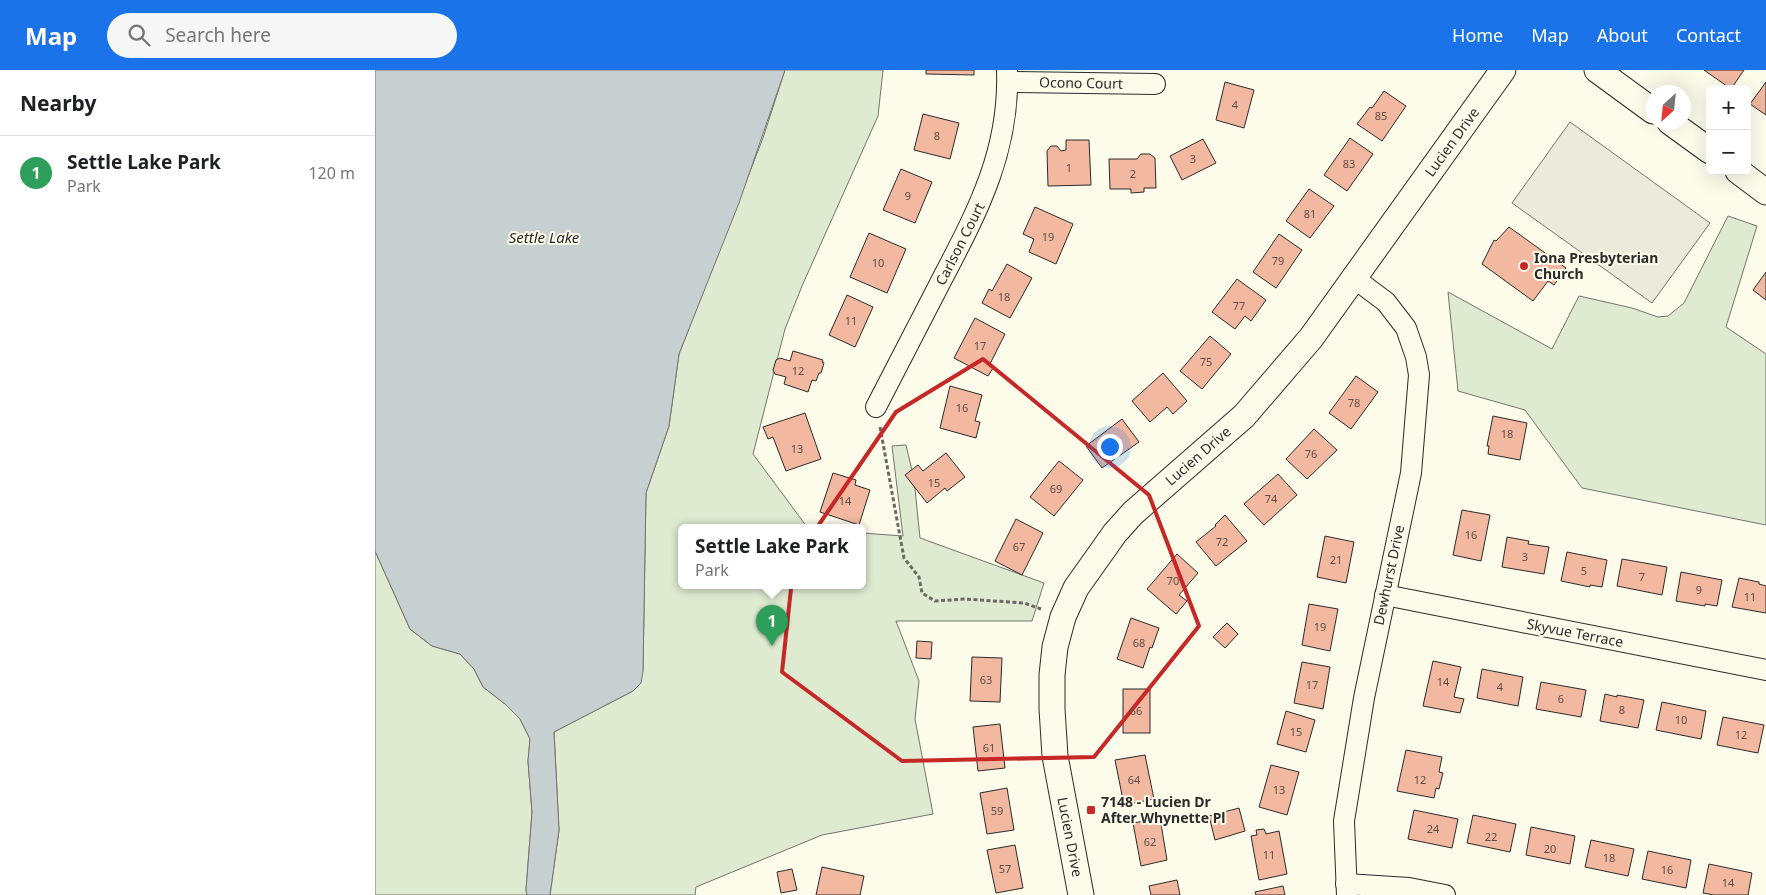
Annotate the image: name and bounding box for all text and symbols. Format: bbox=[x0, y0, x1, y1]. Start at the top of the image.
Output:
search box bbox=[107, 13, 457, 58]
text: Map bbox=[25, 19, 77, 52]
icon: search bbox=[125, 21, 153, 49]
text: Search here bbox=[165, 22, 271, 48]
text: Home bbox=[1452, 23, 1503, 47]
text: Map bbox=[1531, 23, 1569, 47]
text: About bbox=[1597, 23, 1648, 47]
text: Contact bbox=[1676, 23, 1741, 47]
street label: Ocono Court bbox=[1039, 72, 1123, 93]
north arrow bbox=[1646, 85, 1691, 130]
map controls bbox=[1706, 85, 1751, 175]
button: + bbox=[1706, 85, 1751, 130]
text: Nearby bbox=[20, 89, 96, 117]
house number: 4 bbox=[1232, 97, 1239, 112]
street label: Lucien Drive bbox=[1420, 103, 1483, 180]
house number: 85 bbox=[1375, 108, 1387, 123]
house number: 8 bbox=[934, 128, 940, 143]
button: − bbox=[1706, 130, 1751, 175]
text: Settle Lake Park bbox=[67, 149, 221, 175]
house number: 3 bbox=[1190, 151, 1196, 166]
house number: 83 bbox=[1343, 156, 1355, 171]
house number: 1 bbox=[1066, 160, 1072, 175]
text: 1 bbox=[31, 162, 41, 184]
text: 120 m bbox=[308, 162, 355, 184]
house number: 2 bbox=[1130, 166, 1136, 181]
text: Park bbox=[67, 175, 101, 197]
house number: 9 bbox=[905, 188, 911, 203]
street label: Carlson Court bbox=[931, 199, 989, 288]
house number: 81 bbox=[1304, 206, 1316, 221]
water label: Settle Lake bbox=[509, 227, 580, 247]
house number: 19 bbox=[1042, 229, 1054, 244]
place label: Iona Presbyterian Church bbox=[1534, 248, 1658, 283]
house number: 79 bbox=[1272, 253, 1284, 268]
house number: 10 bbox=[872, 255, 884, 270]
marker: Iona Presbyterian Church bbox=[1518, 260, 1530, 272]
house number: 18 bbox=[998, 289, 1010, 304]
house number: 77 bbox=[1233, 298, 1245, 313]
house number: 11 bbox=[845, 313, 857, 328]
house number: 17 bbox=[974, 338, 986, 353]
house number: 75 bbox=[1200, 354, 1212, 369]
house number: 12 bbox=[792, 363, 804, 378]
house number: 78 bbox=[1348, 395, 1360, 410]
house number: 16 bbox=[956, 400, 968, 415]
street label: Lucien Drive bbox=[1161, 422, 1235, 489]
house number: 18 bbox=[1501, 426, 1513, 441]
your location bbox=[1097, 434, 1123, 460]
house number: 13 bbox=[791, 441, 803, 456]
house number: 76 bbox=[1305, 446, 1317, 461]
house number: 15 bbox=[928, 475, 940, 490]
house number: 69 bbox=[1050, 481, 1062, 496]
house number: 74 bbox=[1265, 491, 1278, 506]
house number: 14 bbox=[839, 493, 852, 508]
street label: Dewhurst Drive bbox=[1369, 523, 1408, 627]
popup bbox=[678, 524, 866, 589]
house number: 16 bbox=[1465, 527, 1477, 542]
text: Settle Lake Park bbox=[695, 533, 849, 559]
house number: 72 bbox=[1216, 534, 1228, 549]
house number: 67 bbox=[1013, 539, 1025, 554]
house number: 3 bbox=[1522, 549, 1528, 564]
house number: 21 bbox=[1330, 552, 1342, 567]
text: Park bbox=[695, 559, 729, 581]
house number: 5 bbox=[1581, 563, 1587, 578]
house number: 7 bbox=[1639, 569, 1645, 584]
house number: 70 bbox=[1167, 573, 1179, 588]
house number: 9 bbox=[1696, 582, 1702, 597]
house number: 11 bbox=[1744, 589, 1756, 604]
pin: 1 bbox=[756, 605, 788, 646]
street label: Skyvue Terrace bbox=[1525, 614, 1625, 651]
house number: 19 bbox=[1314, 619, 1326, 634]
house number: 68 bbox=[1133, 635, 1145, 650]
house number: 63 bbox=[980, 672, 992, 687]
house number: 14 bbox=[1437, 674, 1450, 689]
house number: 17 bbox=[1306, 677, 1318, 692]
house number: 4 bbox=[1497, 679, 1504, 694]
house number: 6 bbox=[1558, 691, 1564, 706]
house number: 8 bbox=[1619, 702, 1625, 717]
house number: 66 bbox=[1130, 703, 1142, 718]
house number: 10 bbox=[1675, 712, 1687, 727]
house number: 15 bbox=[1290, 724, 1302, 739]
house number: 12 bbox=[1735, 727, 1747, 742]
house number: 61 bbox=[983, 740, 995, 755]
house number: 64 bbox=[1128, 772, 1141, 787]
house number: 12 bbox=[1414, 772, 1426, 787]
house number: 13 bbox=[1273, 782, 1285, 797]
place label: 7148 - Lucien Dr After Whynette Pl bbox=[1101, 792, 1226, 827]
street label: Lucien Drive bbox=[1053, 795, 1088, 879]
house number: 59 bbox=[991, 803, 1003, 818]
marker: 7148 - Lucien Dr After Whynette Pl bbox=[1085, 804, 1097, 816]
house number: 24 bbox=[1427, 821, 1440, 836]
house number: 22 bbox=[1485, 829, 1497, 844]
house number: 62 bbox=[1144, 834, 1156, 849]
house number: 20 bbox=[1544, 841, 1556, 856]
house number: 11 bbox=[1263, 847, 1275, 862]
house number: 18 bbox=[1603, 850, 1615, 865]
house number: 57 bbox=[999, 861, 1011, 876]
house number: 16 bbox=[1661, 862, 1673, 877]
house number: 14 bbox=[1722, 875, 1735, 890]

